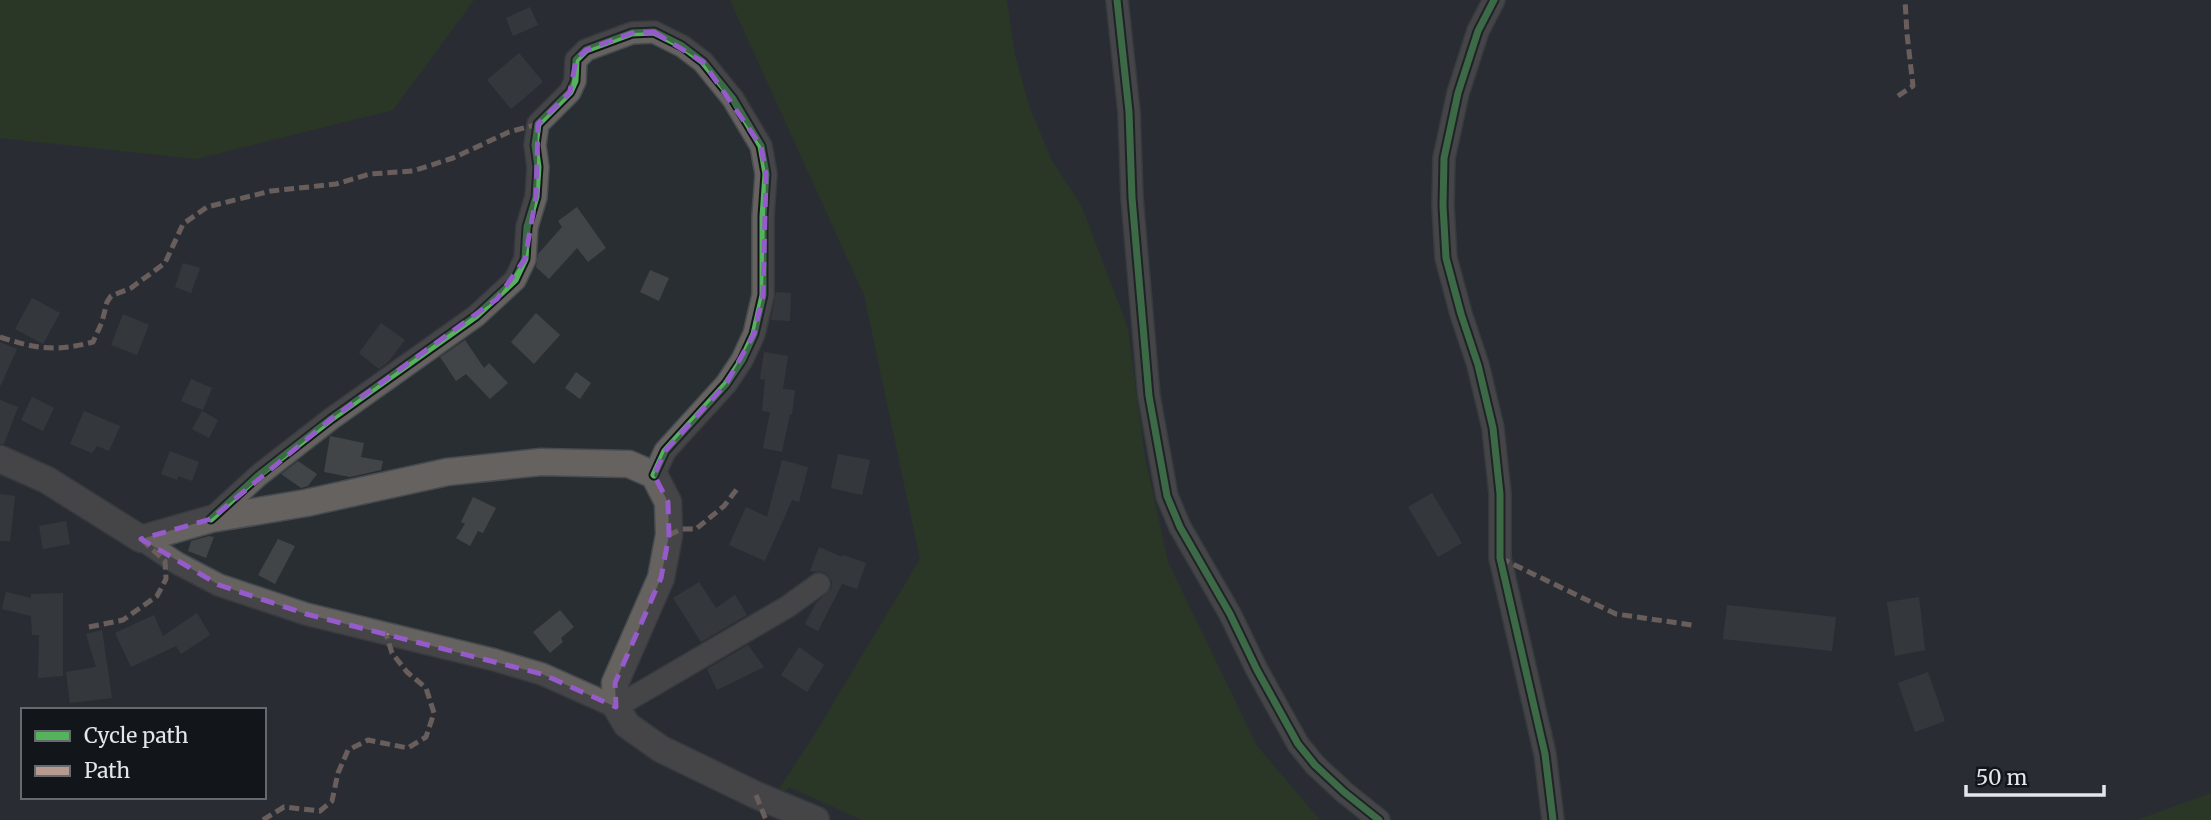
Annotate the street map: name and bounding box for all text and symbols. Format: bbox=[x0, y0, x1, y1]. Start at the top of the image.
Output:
legend bbox=[21, 708, 266, 799]
text: Cycle path bbox=[84, 722, 188, 749]
scale bar bbox=[1966, 754, 2104, 798]
text: Path bbox=[84, 757, 130, 784]
text: 50 m bbox=[1976, 764, 2027, 791]

